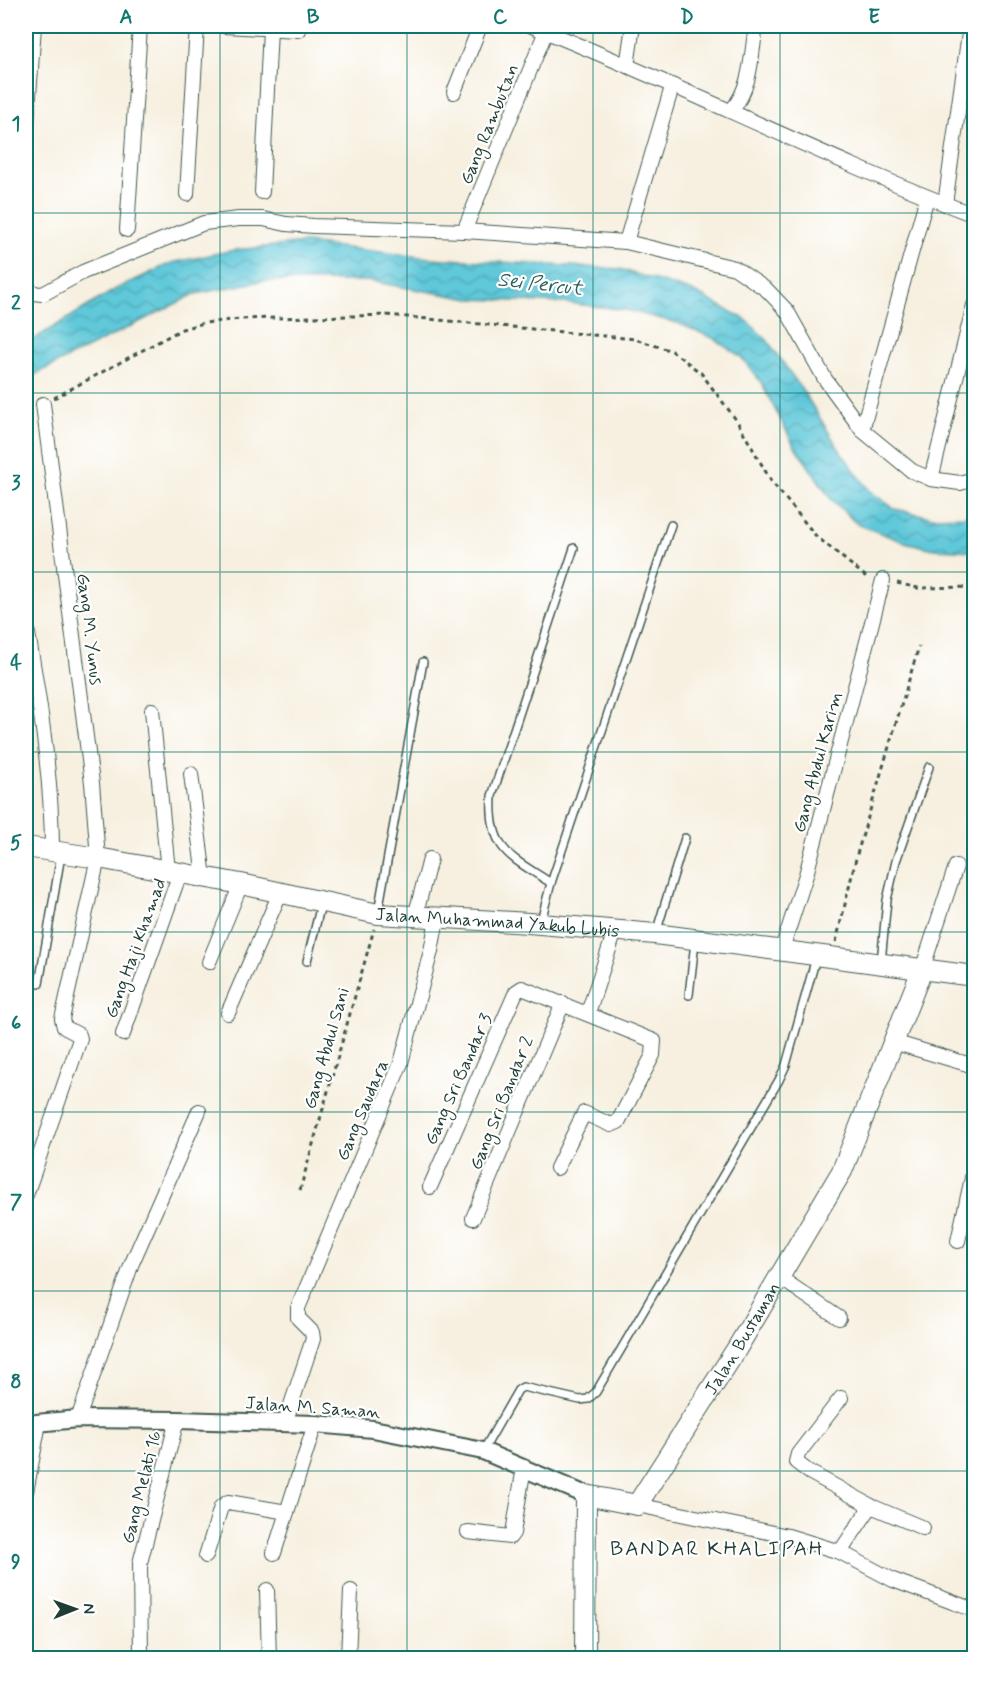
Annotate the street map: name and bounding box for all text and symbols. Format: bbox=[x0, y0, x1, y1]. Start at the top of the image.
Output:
text: A bbox=[119, 4, 133, 31]
text: B bbox=[307, 4, 320, 31]
text: C bbox=[493, 4, 508, 31]
text: D bbox=[680, 4, 694, 31]
text: E bbox=[868, 4, 880, 31]
street label: Gang Rambutan bbox=[455, 61, 526, 189]
text: 1 bbox=[12, 111, 20, 138]
water label: Sei Percut bbox=[496, 267, 585, 302]
text: 2 bbox=[11, 290, 21, 317]
text: 3 bbox=[11, 470, 21, 497]
street label: Gang M. Yunus bbox=[69, 572, 108, 687]
text: 4 bbox=[10, 650, 22, 677]
street label: Gang Abdul Karim bbox=[788, 689, 849, 836]
text: 5 bbox=[10, 830, 22, 857]
street label: Gang Haji Khamad bbox=[99, 875, 173, 1022]
street label: Jalan Muhammad Yakub Lubis bbox=[374, 903, 620, 944]
street label: Gang Abdul Sani bbox=[298, 985, 357, 1112]
text: 6 bbox=[11, 1010, 21, 1037]
street label: Gang Sri Bandar 3 bbox=[419, 1010, 500, 1149]
street label: Gang Sri Bandar 2 bbox=[464, 1033, 541, 1174]
street label: Gang Saudara bbox=[331, 1056, 396, 1165]
text: 7 bbox=[10, 1189, 22, 1216]
street label: Jalan Bustaman bbox=[699, 1278, 786, 1400]
text: 8 bbox=[10, 1369, 22, 1396]
street label: Jalan M. Saman bbox=[245, 1391, 381, 1425]
street label: Gang Melati 16 bbox=[116, 1428, 169, 1547]
district label: BANDAR KHALIPAH bbox=[610, 1535, 824, 1563]
text: 9 bbox=[11, 1549, 21, 1576]
north arrow bbox=[45, 1579, 105, 1639]
text: N bbox=[78, 1603, 99, 1614]

